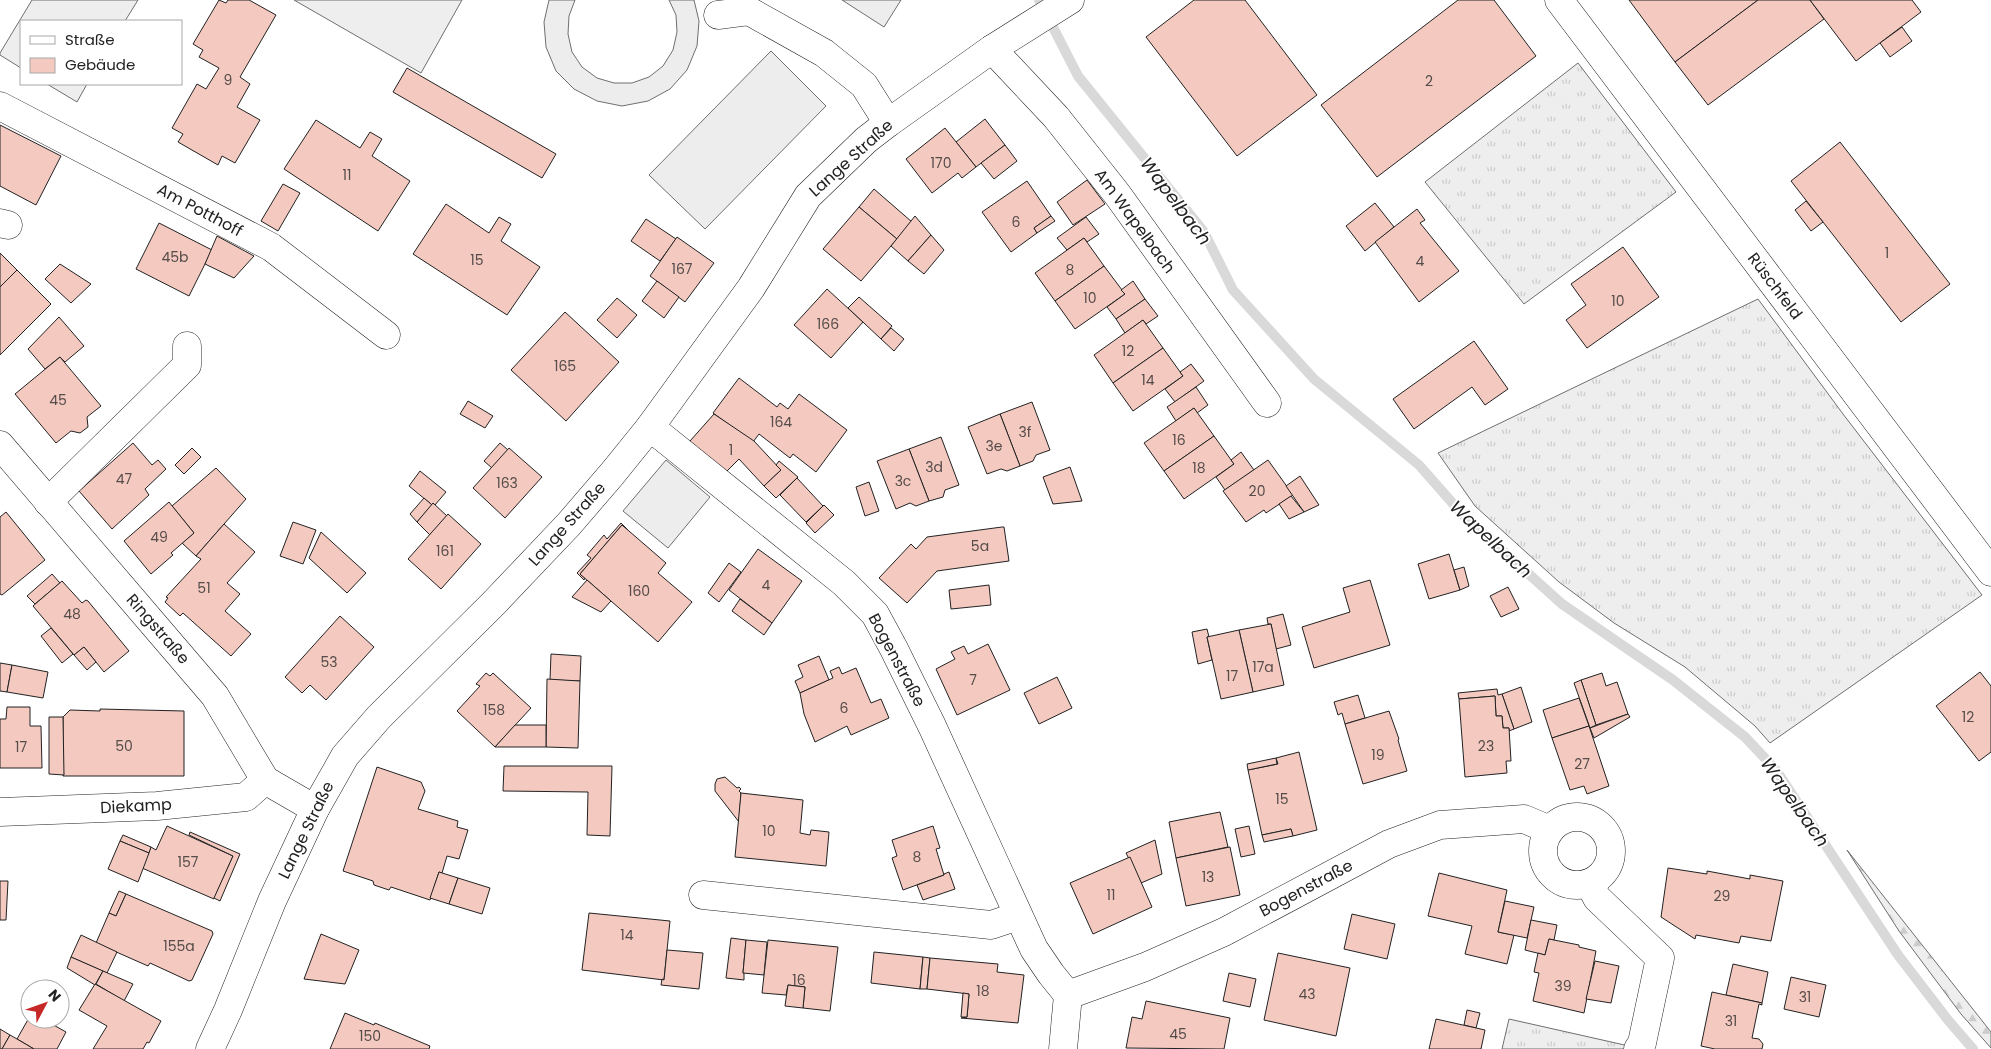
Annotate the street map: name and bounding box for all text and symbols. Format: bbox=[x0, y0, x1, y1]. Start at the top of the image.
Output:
legend bbox=[20, 20, 182, 85]
text: Straße bbox=[65, 29, 115, 50]
text: Gebäude bbox=[65, 54, 135, 75]
house number: 9 bbox=[224, 70, 232, 90]
house number: 2 bbox=[1425, 71, 1433, 91]
street label: Lange Straße bbox=[804, 114, 898, 202]
water label: Wapelbach bbox=[1135, 152, 1217, 250]
house number: 170 bbox=[931, 153, 951, 173]
street label: Am Wapelbach bbox=[1089, 164, 1181, 278]
house number: 11 bbox=[343, 165, 351, 185]
street label: Am Potthoff bbox=[153, 178, 247, 242]
house number: 6 bbox=[1012, 212, 1021, 232]
house number: 1 bbox=[1885, 243, 1889, 263]
house number: 45b bbox=[161, 247, 189, 267]
street label: Rüschfeld bbox=[1742, 248, 1808, 324]
house number: 15 bbox=[470, 250, 484, 270]
house number: 4 bbox=[1416, 251, 1425, 271]
house number: 167 bbox=[671, 259, 693, 279]
house number: 8 bbox=[1066, 260, 1075, 280]
house number: 10 bbox=[1083, 288, 1097, 308]
house number: 10 bbox=[1611, 291, 1625, 311]
house number: 166 bbox=[817, 314, 839, 334]
house number: 12 bbox=[1122, 341, 1134, 361]
house number: 165 bbox=[554, 356, 576, 376]
house number: 14 bbox=[1141, 370, 1155, 390]
house number: 45 bbox=[49, 390, 67, 410]
house number: 164 bbox=[770, 412, 792, 432]
house number: 3f bbox=[1019, 422, 1032, 442]
house number: 16 bbox=[1172, 430, 1186, 450]
house number: 3e bbox=[986, 436, 1003, 456]
house number: 1 bbox=[729, 440, 733, 460]
house number: 3d bbox=[925, 457, 943, 477]
house number: 18 bbox=[1192, 458, 1206, 478]
house number: 47 bbox=[116, 469, 133, 489]
house number: 3c bbox=[895, 471, 911, 491]
house number: 163 bbox=[496, 473, 518, 493]
street label: Lange Straße bbox=[523, 477, 611, 571]
house number: 20 bbox=[1249, 481, 1265, 501]
water label: Wapelbach bbox=[1444, 494, 1538, 584]
house number: 49 bbox=[150, 527, 168, 547]
house number: 5a bbox=[971, 536, 989, 556]
house number: 161 bbox=[436, 541, 454, 561]
house number: 4 bbox=[762, 575, 771, 595]
house number: 51 bbox=[197, 578, 211, 598]
house number: 160 bbox=[628, 581, 650, 601]
street label: Ringstraße bbox=[121, 589, 195, 669]
house number: 48 bbox=[63, 604, 81, 624]
street label: Bogenstraße bbox=[863, 609, 931, 711]
house number: 53 bbox=[320, 652, 338, 672]
house number: 17a bbox=[1252, 657, 1274, 677]
house number: 17 bbox=[1226, 666, 1238, 686]
house number: 7 bbox=[969, 670, 977, 690]
house number: 6 bbox=[840, 698, 849, 718]
house number: 158 bbox=[483, 700, 505, 720]
house number: 12 bbox=[1962, 707, 1974, 727]
house number: 50 bbox=[115, 736, 133, 756]
house number: 23 bbox=[1478, 736, 1494, 756]
house number: 17 bbox=[15, 737, 27, 757]
house number: 19 bbox=[1371, 745, 1385, 765]
water label: Wapelbach bbox=[1755, 752, 1835, 852]
house number: 27 bbox=[1574, 754, 1590, 774]
street label: Lange Straße bbox=[272, 777, 340, 883]
house number: 15 bbox=[1275, 789, 1289, 809]
street label: Diekamp bbox=[100, 793, 172, 819]
house number: 10 bbox=[762, 821, 776, 841]
house number: 8 bbox=[913, 847, 922, 867]
house number: 157 bbox=[178, 852, 199, 872]
street label: Bogenstraße bbox=[1255, 854, 1357, 922]
house number: 13 bbox=[1202, 867, 1214, 887]
house number: 11 bbox=[1107, 885, 1115, 905]
house number: 29 bbox=[1714, 886, 1730, 906]
house number: 14 bbox=[620, 925, 634, 945]
house number: 155a bbox=[163, 936, 195, 956]
house number: 16 bbox=[792, 970, 806, 990]
house number: 39 bbox=[1554, 976, 1572, 996]
north arrow bbox=[20, 979, 70, 1029]
house number: 18 bbox=[976, 981, 990, 1001]
house number: 43 bbox=[1298, 984, 1316, 1004]
text: N bbox=[44, 985, 66, 1006]
house number: 31 bbox=[1799, 987, 1811, 1007]
house number: 31 bbox=[1725, 1011, 1737, 1031]
house number: 45 bbox=[1169, 1024, 1187, 1044]
house number: 150 bbox=[359, 1026, 381, 1046]

